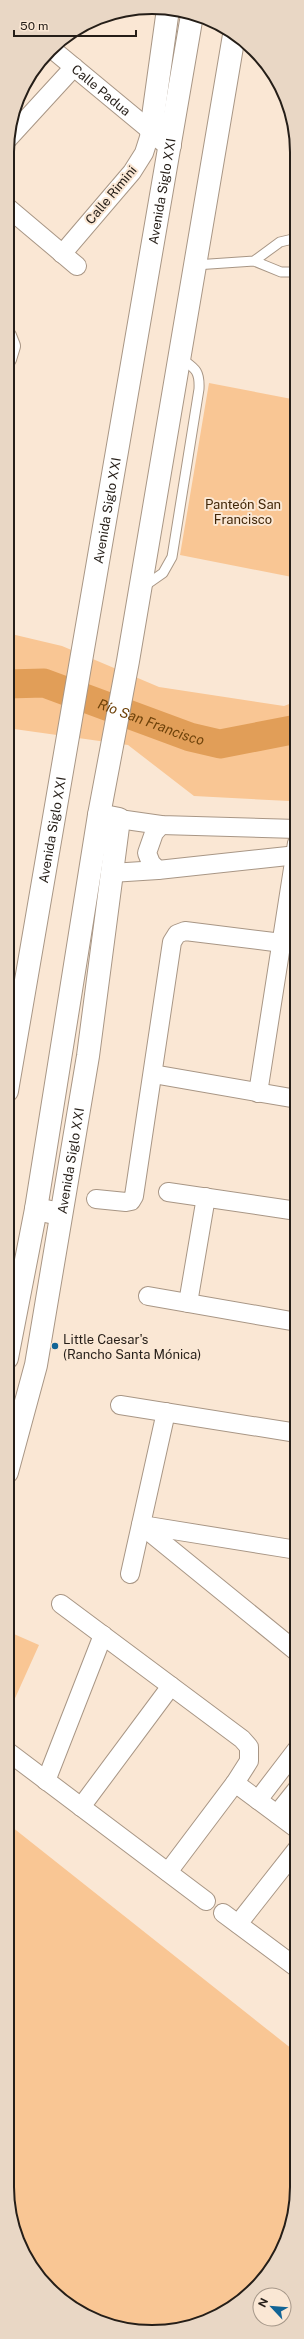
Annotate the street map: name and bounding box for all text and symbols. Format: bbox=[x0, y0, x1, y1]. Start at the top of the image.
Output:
scale bar bbox=[14, 12, 136, 38]
text: 50 m bbox=[20, 19, 48, 33]
street label: Calle Padua bbox=[69, 61, 134, 118]
street label: Avenida Siglo XXI bbox=[145, 137, 178, 245]
street label: Calle Rimini bbox=[82, 163, 140, 227]
street label: Avenida Siglo XXI bbox=[90, 456, 123, 565]
park label: Panteón San Francisco bbox=[205, 497, 281, 527]
water label: Río San Francisco bbox=[96, 696, 206, 748]
street label: Avenida Siglo XXI bbox=[35, 776, 68, 884]
street label: Avenida Siglo XXI bbox=[54, 1106, 87, 1215]
place label: Little Caesar's (Rancho Santa Mónica) bbox=[63, 1332, 201, 1362]
marker: Little Caesar's (Rancho Santa Mónica) bbox=[50, 1341, 60, 1351]
north arrow bbox=[252, 2287, 292, 2327]
text: N bbox=[256, 2296, 270, 2309]

